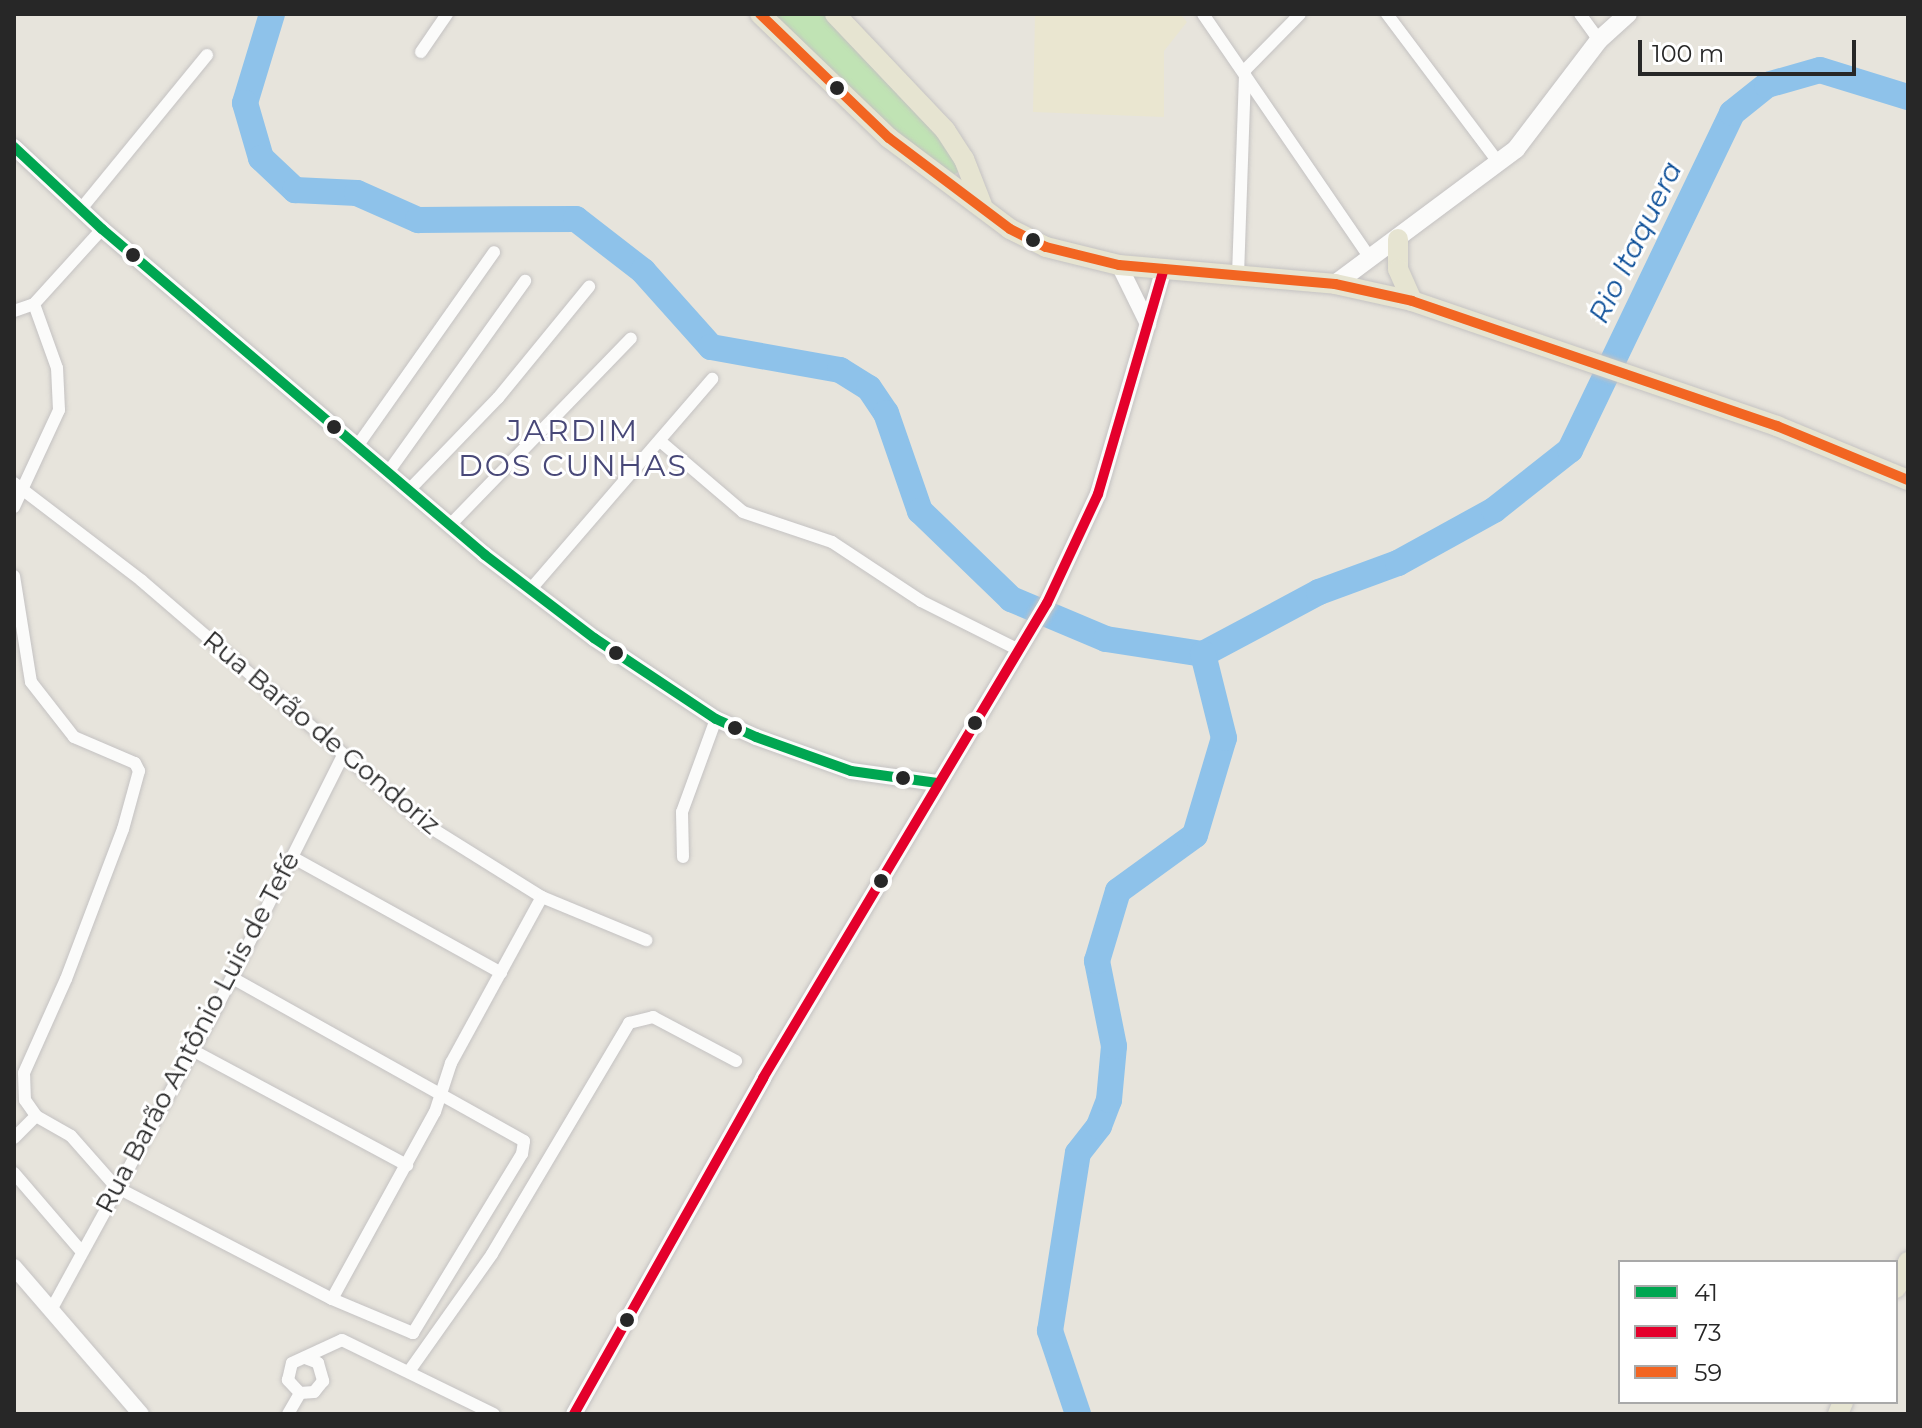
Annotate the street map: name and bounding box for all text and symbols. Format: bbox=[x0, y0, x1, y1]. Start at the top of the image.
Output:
scale bar bbox=[1642, 24, 1860, 74]
text: 100 m bbox=[1652, 39, 1724, 68]
unlabelled marker bbox=[829, 80, 845, 96]
water label: Rio Itaquera bbox=[1581, 156, 1689, 328]
unlabelled marker bbox=[1025, 232, 1041, 248]
unlabelled marker bbox=[125, 247, 141, 263]
district label: JARDIM DOS CUNHAS bbox=[458, 413, 688, 484]
unlabelled marker bbox=[326, 419, 342, 435]
street label: Rua Barão de Gondoriz bbox=[196, 625, 446, 841]
unlabelled marker bbox=[608, 645, 624, 661]
unlabelled marker bbox=[967, 715, 983, 731]
unlabelled marker bbox=[727, 720, 743, 736]
unlabelled marker bbox=[895, 770, 911, 786]
street label: Rua Barão Antônio Luis de Tefé bbox=[89, 847, 307, 1219]
unlabelled marker bbox=[873, 873, 889, 889]
legend bbox=[1618, 1260, 1898, 1404]
text: 41 bbox=[1694, 1278, 1718, 1307]
unlabelled marker bbox=[619, 1312, 635, 1328]
text: 73 bbox=[1694, 1318, 1721, 1347]
text: 59 bbox=[1694, 1358, 1722, 1387]

